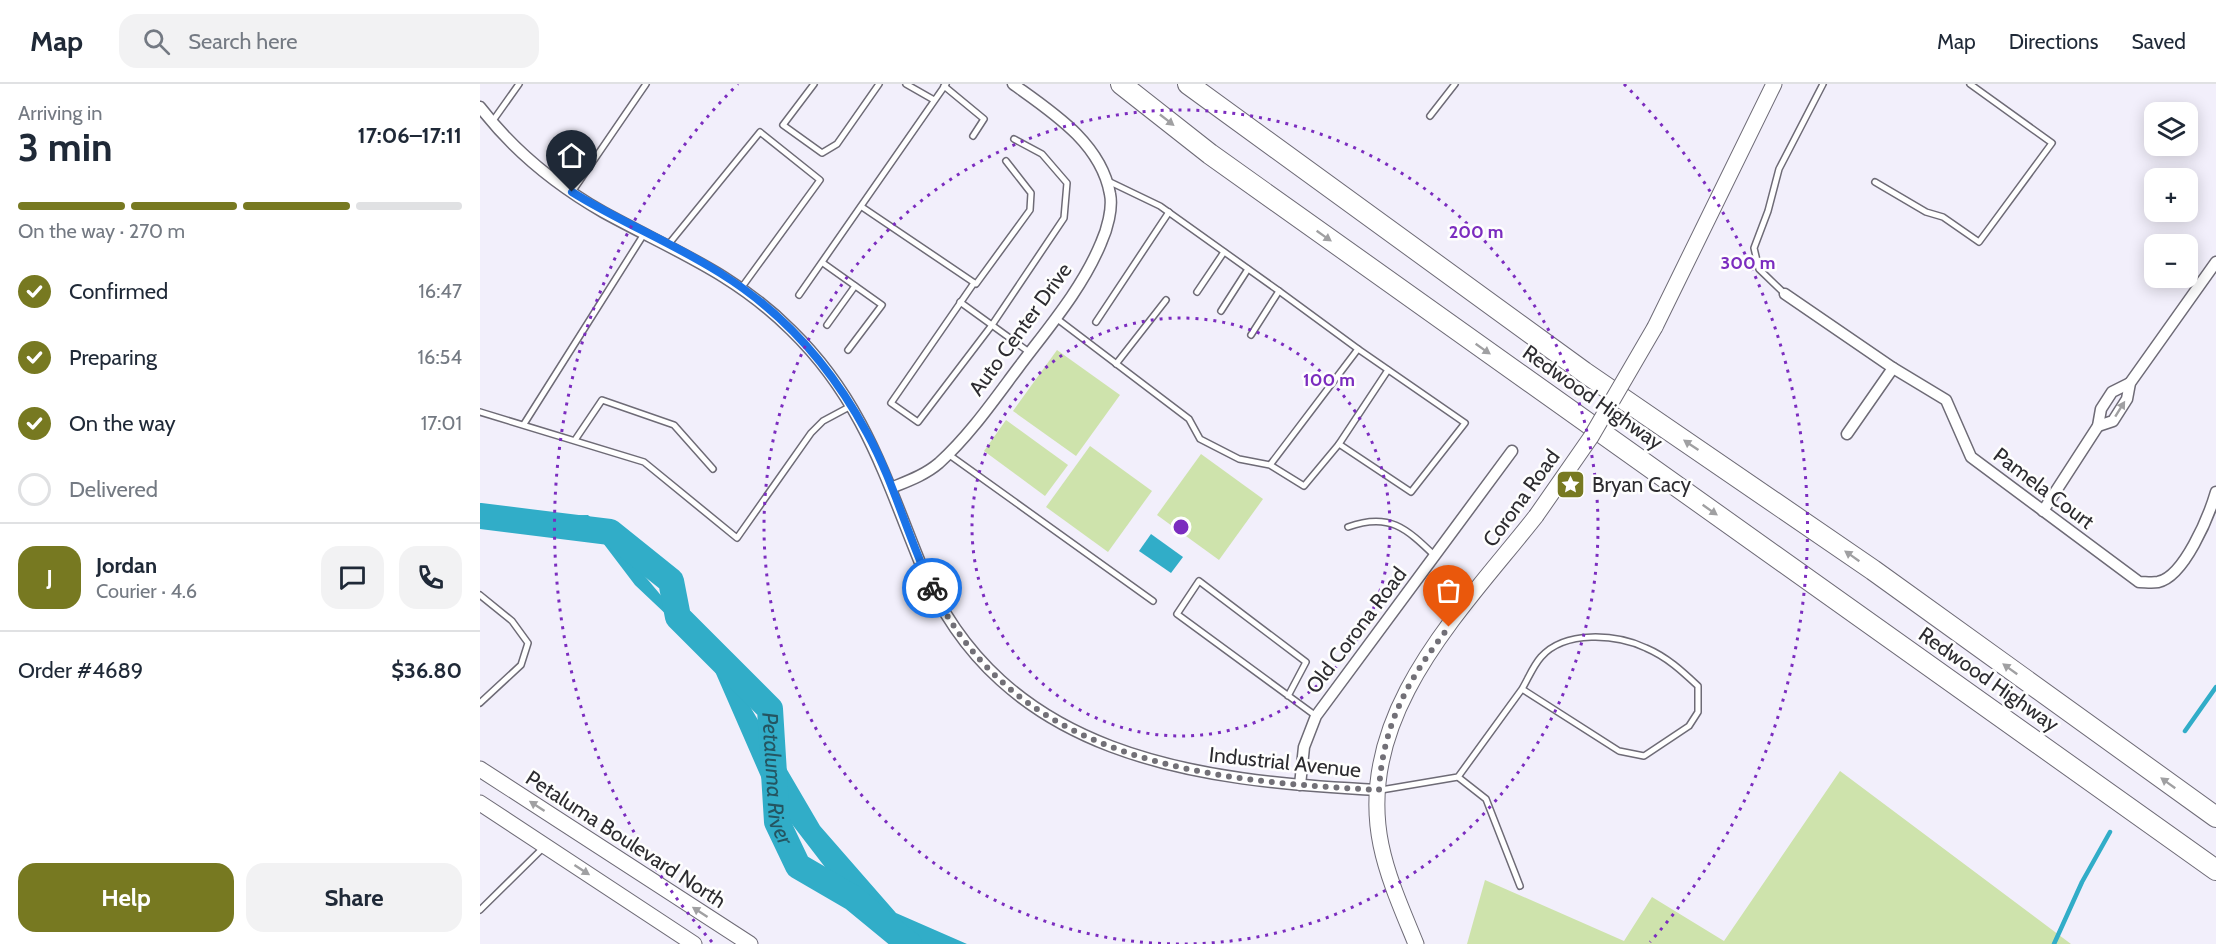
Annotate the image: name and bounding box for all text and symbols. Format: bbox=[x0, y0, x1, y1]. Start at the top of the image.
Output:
search box bbox=[119, 14, 539, 68]
text: Map bbox=[30, 24, 83, 58]
icon: search bbox=[140, 25, 173, 58]
text: Search here bbox=[188, 28, 297, 55]
text: Map bbox=[1937, 29, 1976, 54]
text: Directions bbox=[2009, 29, 2098, 54]
text: Saved bbox=[2131, 29, 2186, 54]
text: Arriving in bbox=[18, 101, 102, 125]
map controls bbox=[2144, 102, 2198, 288]
button: layers bbox=[2144, 102, 2198, 156]
one-way arrow bbox=[1159, 114, 1175, 127]
text: 17:06–17:11 bbox=[358, 122, 462, 149]
text: 3 min bbox=[18, 123, 113, 171]
pin bbox=[546, 130, 597, 192]
icon: home bbox=[555, 139, 588, 172]
button: + bbox=[2144, 168, 2198, 222]
text: On the way · 270 m bbox=[18, 219, 185, 243]
text: 200 m bbox=[1449, 221, 1503, 243]
one-way arrow bbox=[1316, 230, 1332, 242]
button: − bbox=[2144, 234, 2198, 288]
text: 300 m bbox=[1721, 252, 1775, 274]
street label: Auto Center Drive bbox=[963, 257, 1077, 400]
icon: check bbox=[18, 275, 51, 308]
text: Confirmed bbox=[69, 278, 168, 305]
text: 16:47 bbox=[418, 279, 462, 303]
street label: Redwood Highway bbox=[1518, 339, 1668, 455]
icon: check bbox=[18, 341, 51, 374]
one-way arrow bbox=[1475, 343, 1491, 354]
text: Preparing bbox=[69, 344, 157, 371]
text: 16:54 bbox=[418, 345, 462, 369]
text: 100 m bbox=[1303, 369, 1355, 391]
one-way arrow bbox=[2115, 401, 2126, 418]
icon: check bbox=[18, 407, 51, 440]
text: On the way bbox=[69, 410, 176, 437]
text: 17:01 bbox=[421, 411, 462, 435]
one-way arrow bbox=[1684, 439, 1700, 451]
street label: Pamela Court bbox=[1989, 442, 2099, 534]
street label: Corona Road bbox=[1477, 444, 1565, 552]
place icon: Bryan Cacy bbox=[1555, 468, 1587, 500]
place label: Bryan Cacy bbox=[1592, 472, 1692, 497]
text: Delivered bbox=[69, 476, 158, 503]
one-way arrow bbox=[1703, 504, 1718, 516]
centre of rings bbox=[1171, 517, 1191, 537]
button: chat bbox=[321, 546, 384, 609]
button: phone bbox=[399, 546, 462, 609]
one-way arrow bbox=[1844, 550, 1860, 562]
text: Jordan bbox=[96, 552, 157, 579]
courier bbox=[902, 558, 962, 618]
street label: Old Corona Road bbox=[1300, 562, 1412, 698]
text: J bbox=[46, 564, 53, 591]
pin bbox=[1423, 565, 1474, 627]
icon: bike bbox=[916, 572, 949, 605]
icon: bag bbox=[1432, 574, 1465, 607]
text: Courier · 4.6 bbox=[96, 579, 197, 603]
street label: Redwood Highway bbox=[1914, 621, 2064, 737]
text: Order #4689 bbox=[18, 657, 143, 684]
text: $36.80 bbox=[391, 657, 462, 684]
one-way arrow bbox=[2003, 663, 2019, 675]
water label: Petaluma River bbox=[757, 711, 800, 850]
street label: Industrial Avenue bbox=[1208, 742, 1363, 782]
street label: Petaluma Boulevard North bbox=[521, 765, 731, 913]
one-way arrow bbox=[2161, 777, 2177, 789]
one-way arrow bbox=[528, 801, 545, 812]
button: Help bbox=[18, 863, 234, 932]
button: Share bbox=[246, 863, 462, 932]
one-way arrow bbox=[573, 864, 589, 876]
one-way arrow bbox=[692, 907, 709, 918]

